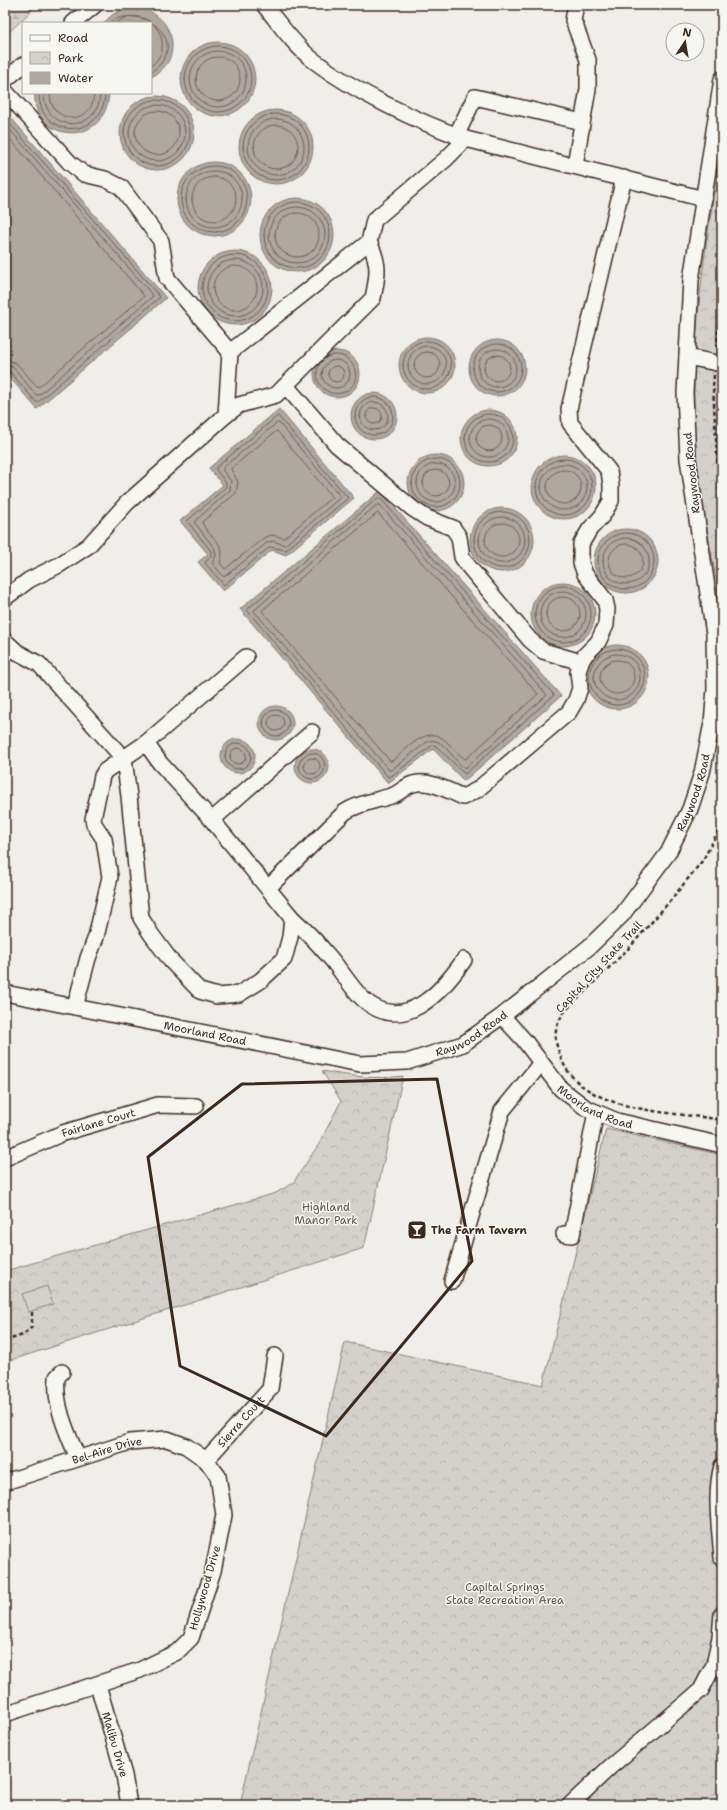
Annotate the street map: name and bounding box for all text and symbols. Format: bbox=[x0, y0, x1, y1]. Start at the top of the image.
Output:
legend bbox=[22, 22, 152, 94]
north arrow bbox=[665, 22, 705, 62]
text: N bbox=[681, 24, 693, 41]
text: Road bbox=[58, 30, 89, 46]
text: Park bbox=[58, 50, 84, 66]
text: Water bbox=[58, 70, 94, 86]
street label: Raywood Road bbox=[680, 432, 704, 514]
street label: Raywood Road bbox=[673, 752, 713, 834]
street label: Capital City State Trail bbox=[552, 917, 646, 1016]
street label: Raywood Road bbox=[433, 1007, 510, 1060]
street label: Moorland Road bbox=[162, 1017, 248, 1049]
street label: Moorland Road bbox=[554, 1081, 634, 1132]
street label: Fairlane Court bbox=[60, 1105, 137, 1141]
park label: Highland Manor Park bbox=[294, 1200, 358, 1228]
bar icon: The Farm Tavern bbox=[406, 1219, 428, 1241]
place label: The Farm Tavern bbox=[431, 1223, 528, 1238]
street label: Sierra Court bbox=[214, 1392, 268, 1450]
street label: Bel-Aire Drive bbox=[70, 1434, 143, 1468]
street label: Hollywood Drive bbox=[186, 1544, 224, 1632]
park label: Capital Springs State Recreation Area bbox=[446, 1580, 564, 1608]
street label: Malibu Drive bbox=[99, 1710, 132, 1779]

